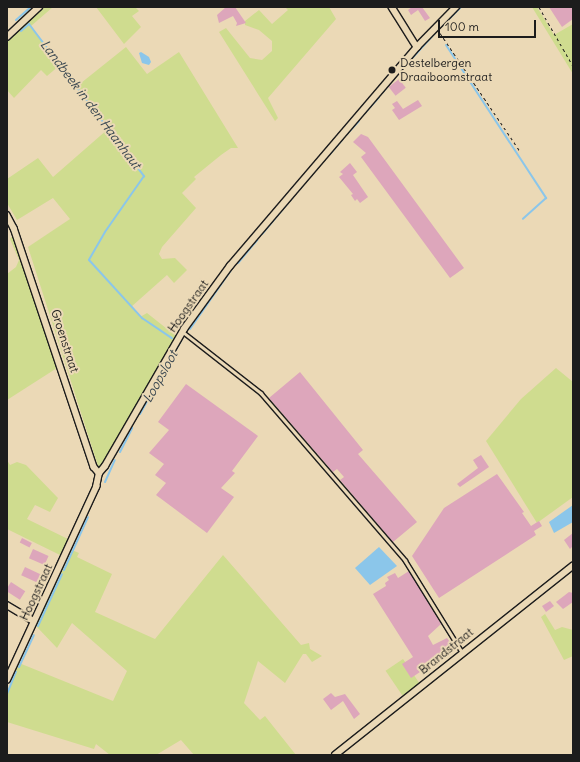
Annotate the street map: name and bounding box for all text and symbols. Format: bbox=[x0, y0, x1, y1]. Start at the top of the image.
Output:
scale bar bbox=[440, 12, 538, 38]
text: 100 m bbox=[445, 19, 479, 34]
water label: Landbeek in den Haanhaut bbox=[36, 37, 144, 173]
place label: Destelbergen Draaiboomstraat bbox=[400, 56, 492, 84]
marker: Destelbergen Draaiboomstraat bbox=[387, 65, 397, 75]
street label: Hoogstraat bbox=[165, 277, 211, 335]
street label: Groenstraat bbox=[48, 308, 82, 374]
water label: Loopsloot bbox=[140, 348, 182, 406]
street label: Hoogstraat bbox=[17, 561, 55, 623]
street label: Brandstraat bbox=[416, 625, 476, 677]

